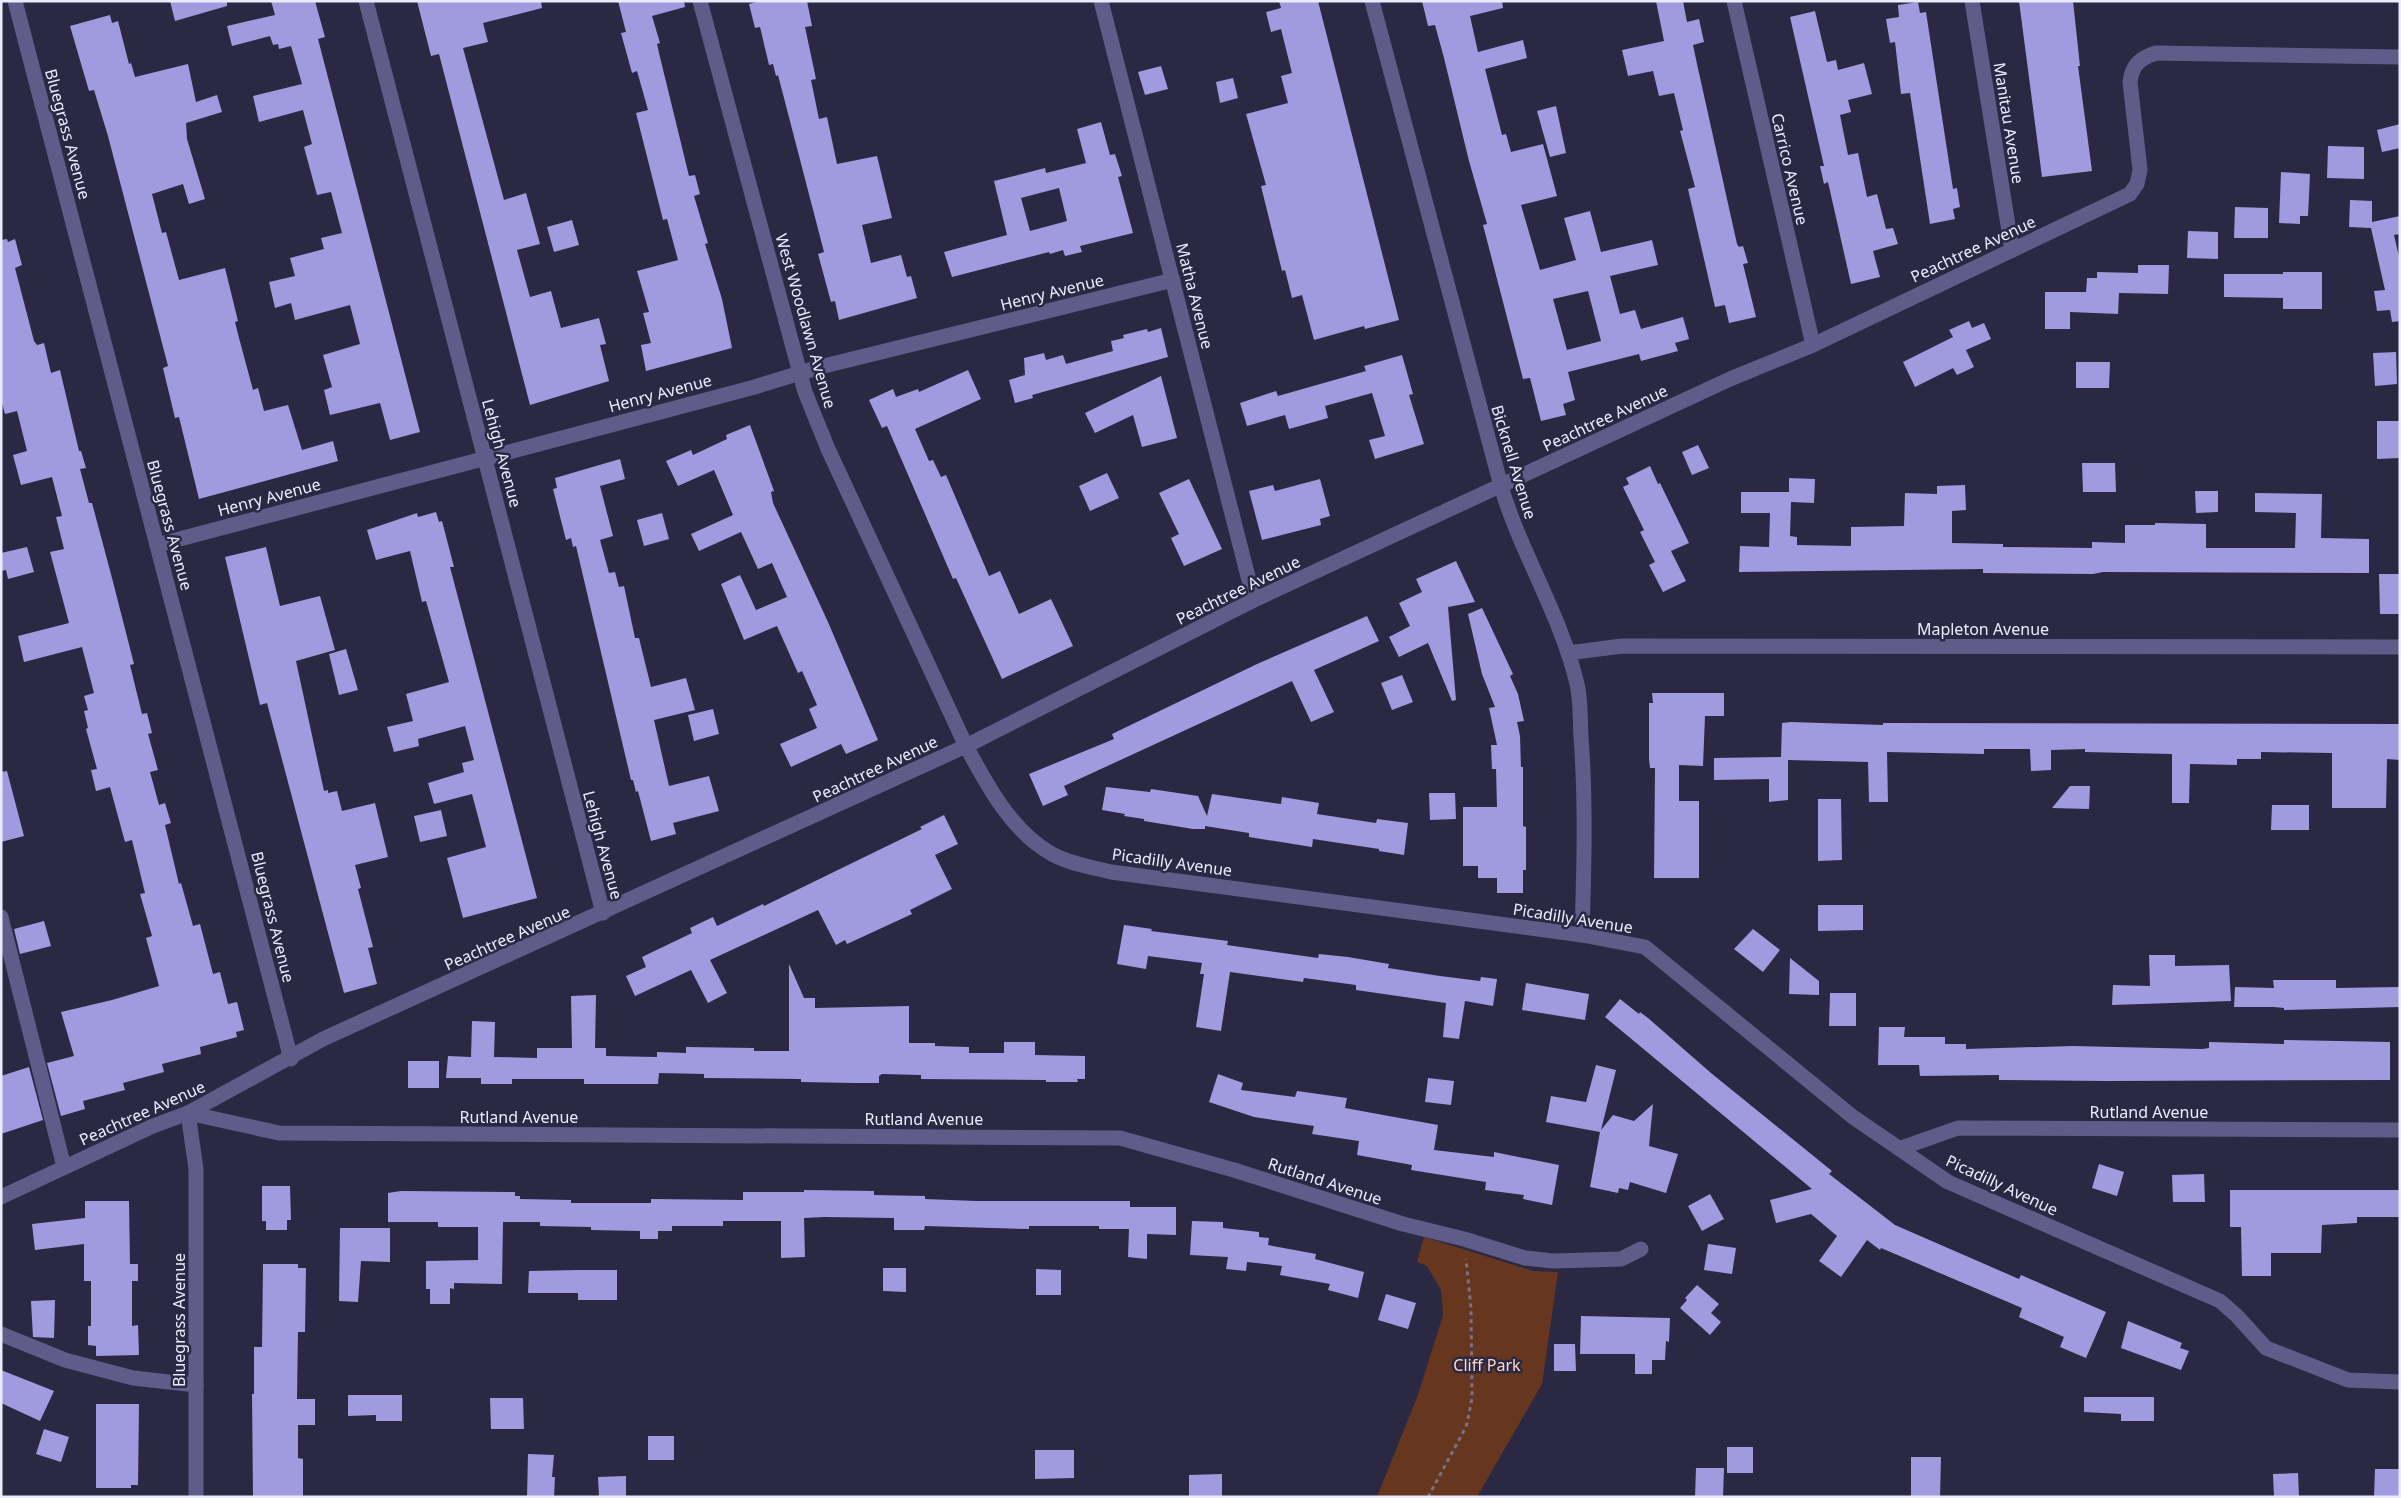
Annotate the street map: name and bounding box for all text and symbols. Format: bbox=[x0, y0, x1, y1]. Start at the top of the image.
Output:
street label: Manitau Avenue bbox=[1989, 61, 2029, 185]
street label: Bluegrass Avenue bbox=[40, 66, 96, 202]
street label: Carrico Avenue bbox=[1766, 111, 1814, 227]
street label: Peachtree Avenue bbox=[1907, 210, 2039, 288]
street label: West Woodlawn Avenue bbox=[771, 231, 841, 411]
street label: Matha Avenue bbox=[1171, 241, 1219, 351]
street label: Henry Avenue bbox=[998, 269, 1106, 315]
street label: Henry Avenue bbox=[606, 369, 714, 417]
street label: Peachtree Avenue bbox=[1539, 379, 1671, 457]
street label: Lehigh Avenue bbox=[477, 396, 527, 510]
street label: Bicknell Avenue bbox=[1486, 402, 1542, 522]
street label: Bluegrass Avenue bbox=[142, 457, 198, 593]
street label: Henry Avenue bbox=[215, 473, 323, 521]
street label: Peachtree Avenue bbox=[1172, 550, 1304, 630]
street label: Mapleton Avenue bbox=[1917, 618, 2049, 640]
street label: Peachtree Avenue bbox=[809, 730, 941, 808]
street label: Lehigh Avenue bbox=[578, 788, 628, 902]
street label: Picadilly Avenue bbox=[1110, 843, 1234, 881]
street label: Bluegrass Avenue bbox=[246, 849, 300, 985]
street label: Picadilly Avenue bbox=[1511, 898, 1635, 938]
street label: Peachtree Avenue bbox=[441, 900, 573, 976]
street label: Peachtree Avenue bbox=[76, 1075, 208, 1151]
street label: Rutland Avenue bbox=[2090, 1101, 2208, 1123]
street label: Rutland Avenue bbox=[460, 1106, 578, 1128]
street label: Rutland Avenue bbox=[865, 1108, 983, 1130]
street label: Picadilly Avenue bbox=[1942, 1149, 2062, 1221]
street label: Rutland Avenue bbox=[1265, 1152, 1385, 1210]
street label: Bluegrass Avenue bbox=[168, 1253, 190, 1387]
park label: Cliff Park bbox=[1453, 1354, 1521, 1376]

